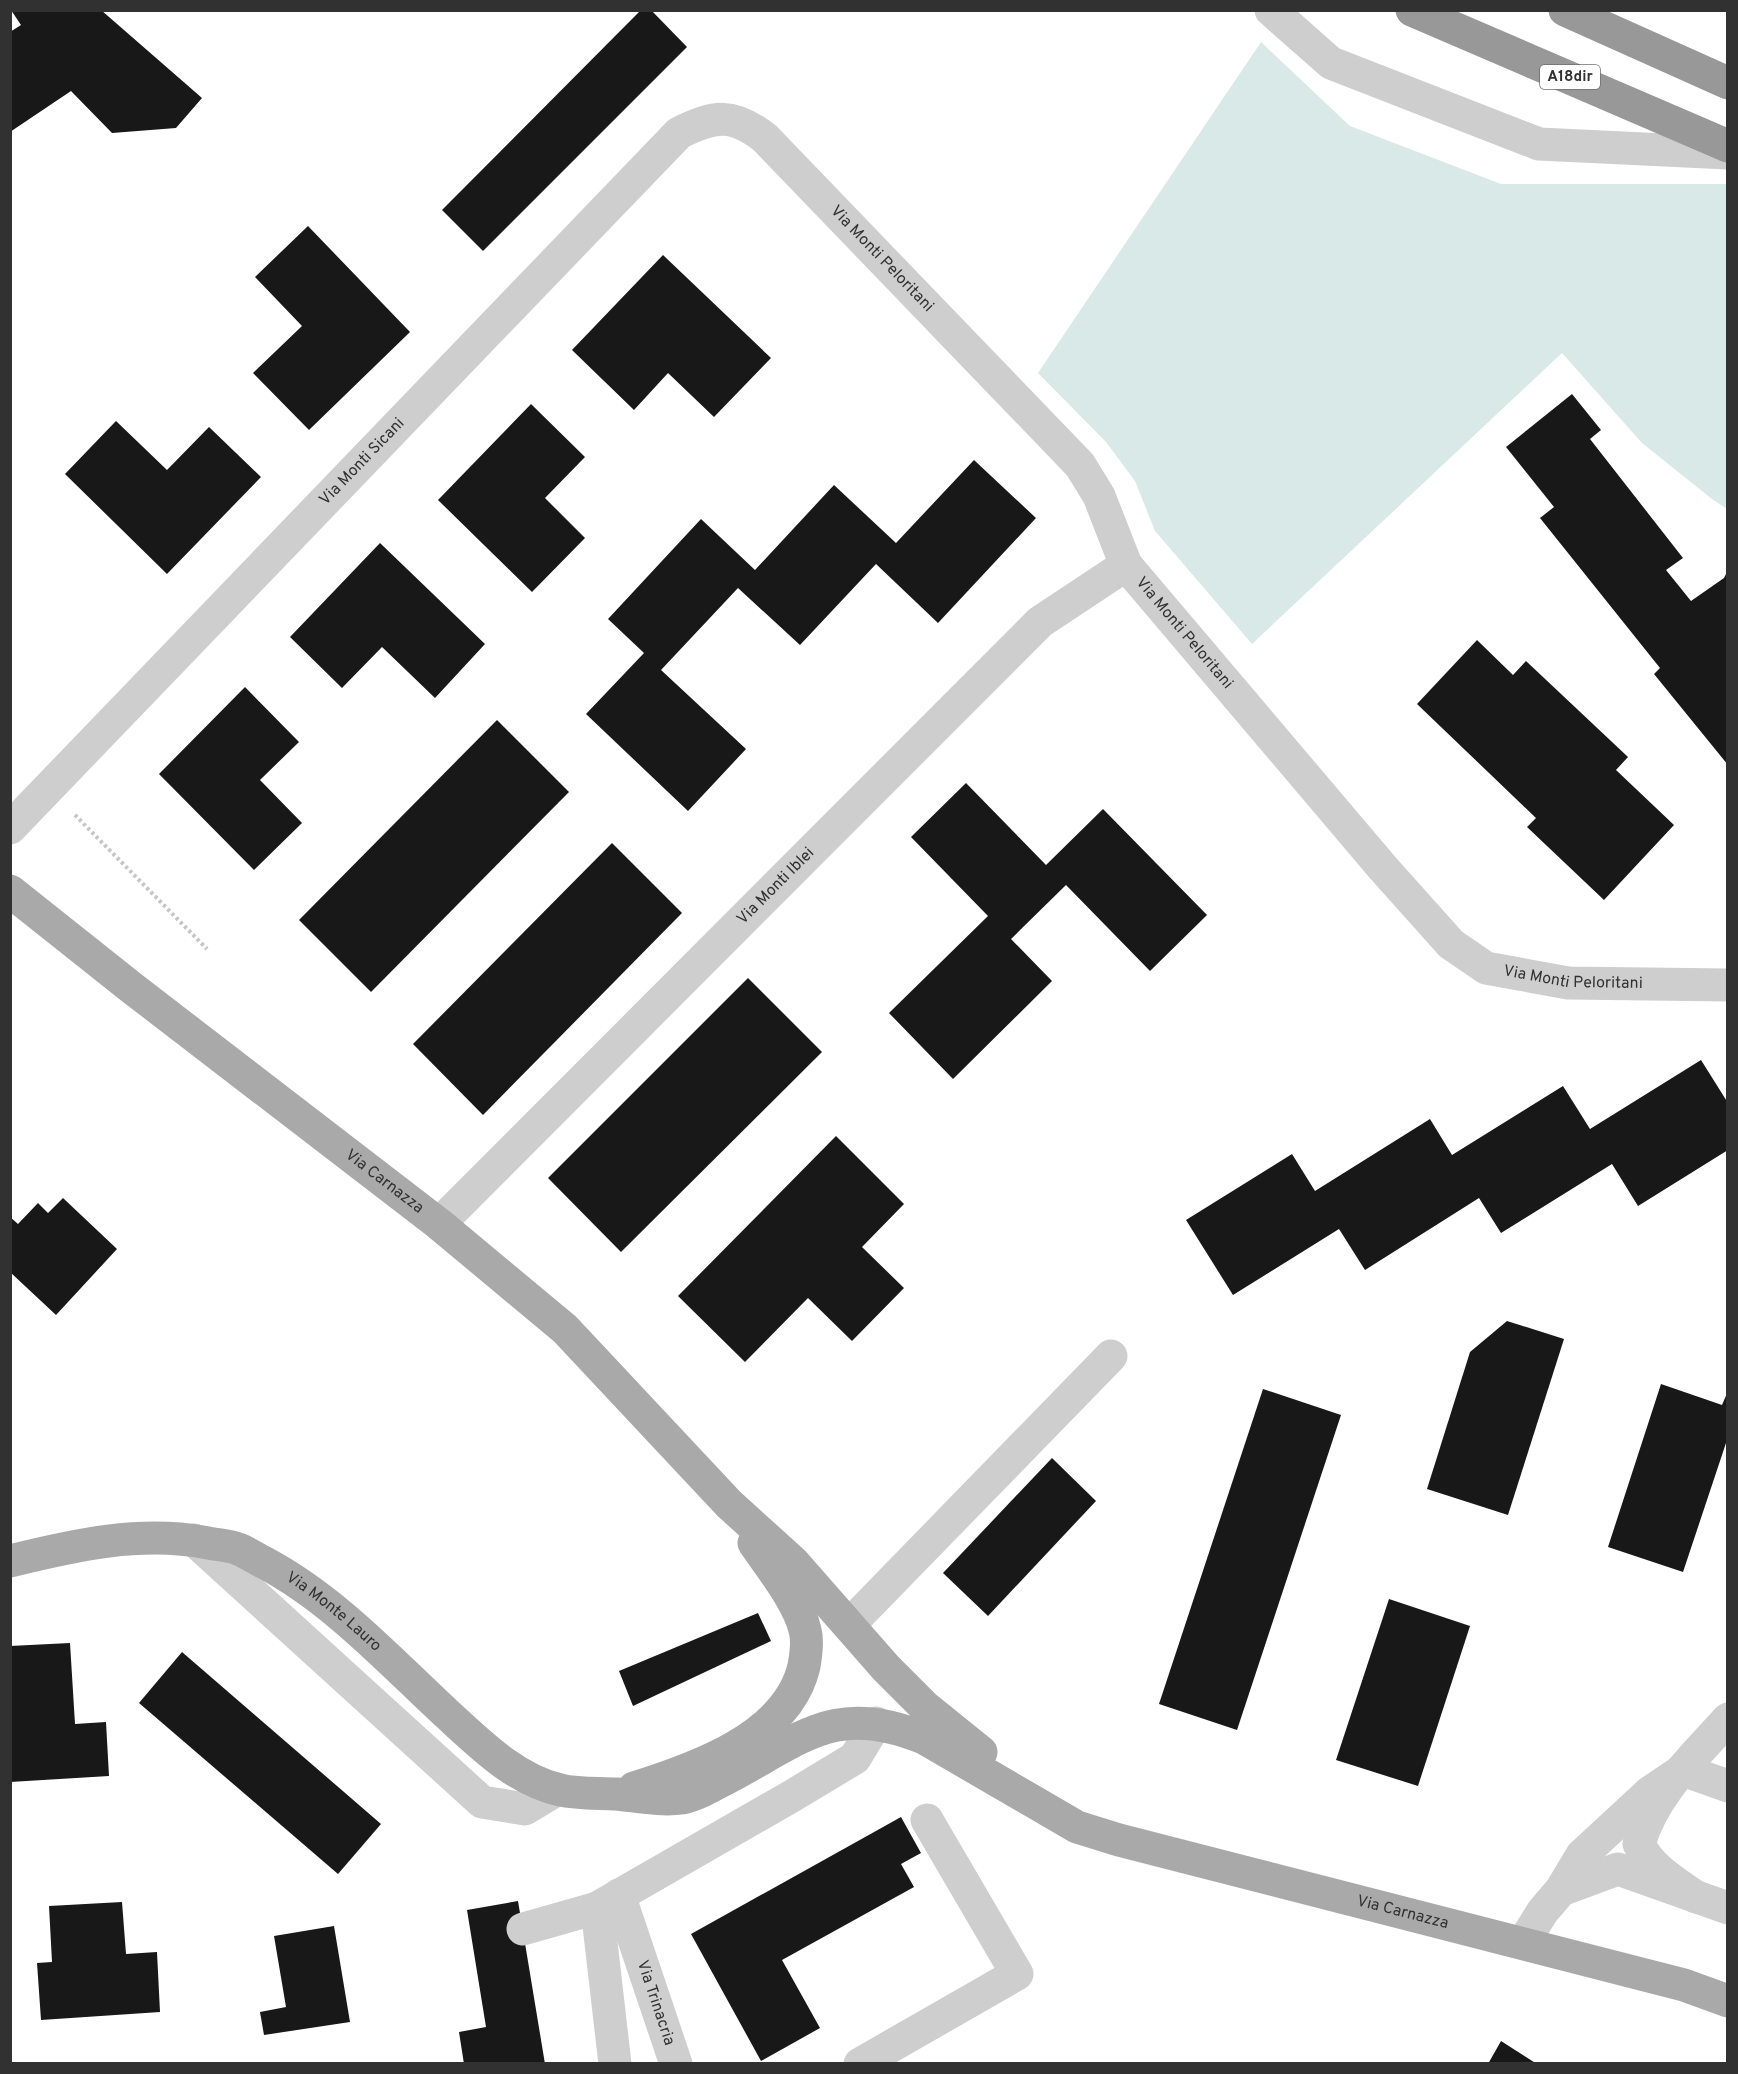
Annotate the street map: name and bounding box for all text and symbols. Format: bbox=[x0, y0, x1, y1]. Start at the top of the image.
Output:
road number: A18dir bbox=[1540, 65, 1600, 89]
street label: Via Monti Peloritani bbox=[826, 202, 938, 317]
street label: Via Monti Sicani bbox=[316, 414, 409, 510]
street label: Via Monti Peloritani bbox=[1131, 573, 1237, 693]
street label: Via Monti Iblei bbox=[733, 844, 819, 929]
street label: Via Monti Peloritani bbox=[1502, 961, 1643, 994]
street label: Via Carnazza bbox=[341, 1145, 428, 1218]
street label: Via Monte Lauro bbox=[282, 1568, 385, 1656]
street label: Via Carnazza bbox=[1355, 1891, 1451, 1934]
street label: Via Trinacria bbox=[632, 1958, 679, 2048]

